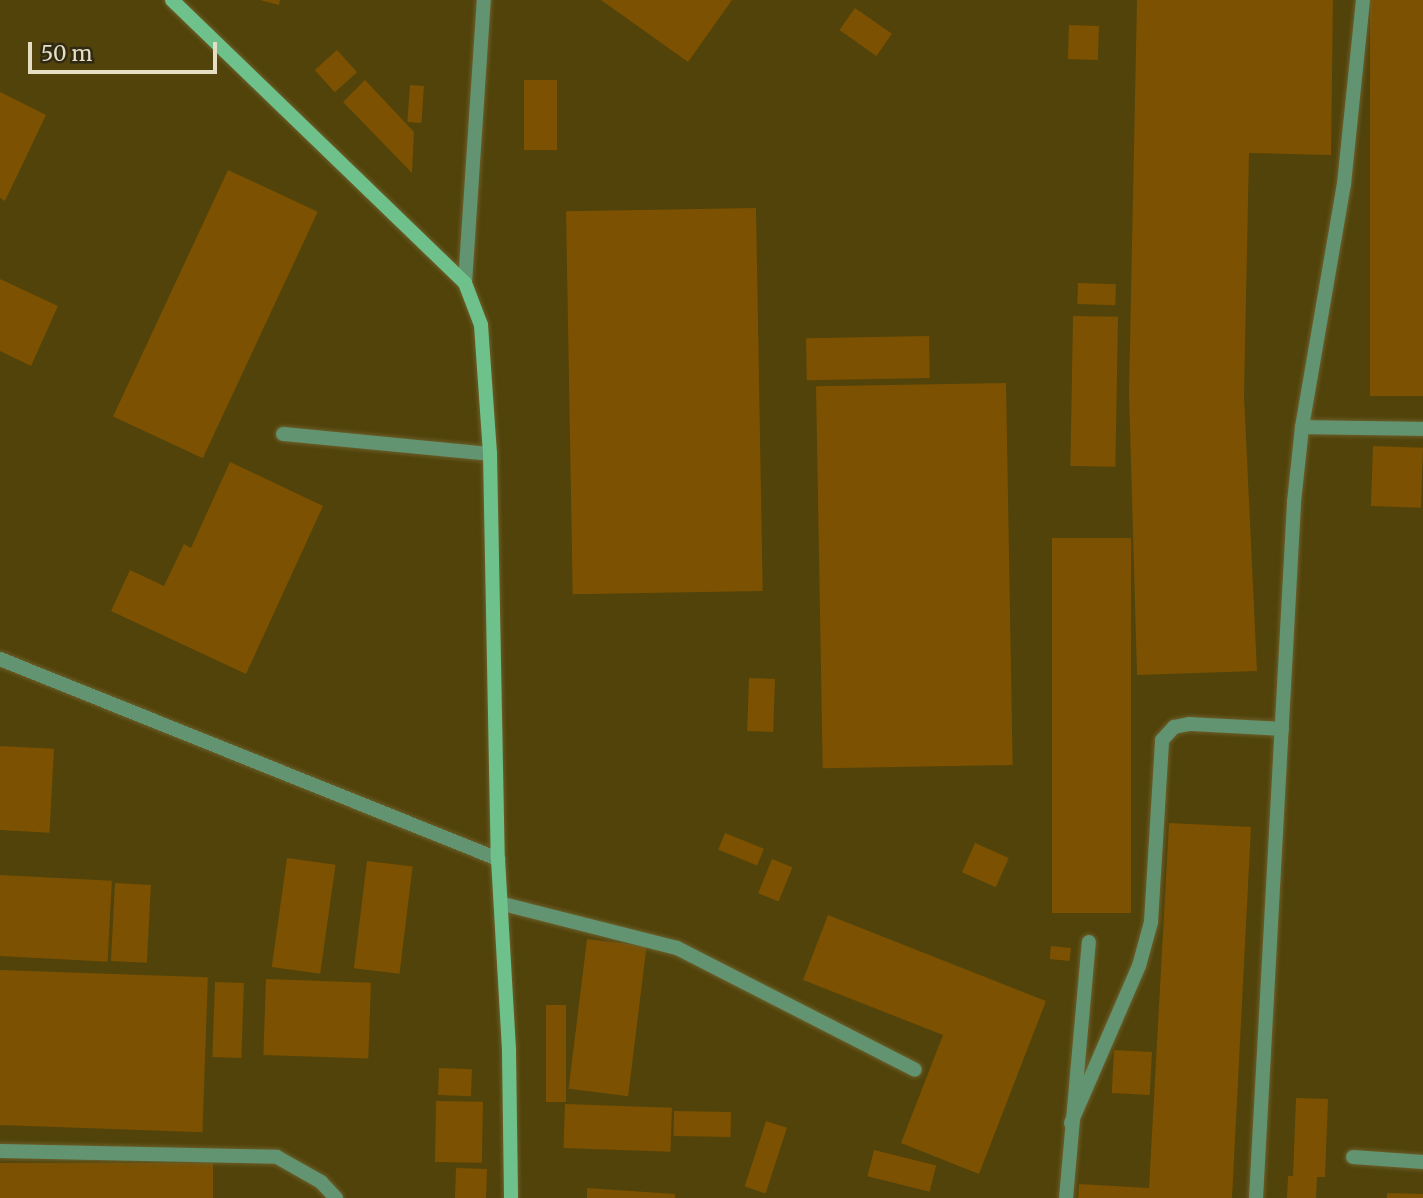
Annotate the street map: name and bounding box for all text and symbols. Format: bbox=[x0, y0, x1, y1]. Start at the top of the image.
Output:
scale bar bbox=[32, 28, 220, 72]
text: 50 m bbox=[41, 40, 92, 67]

